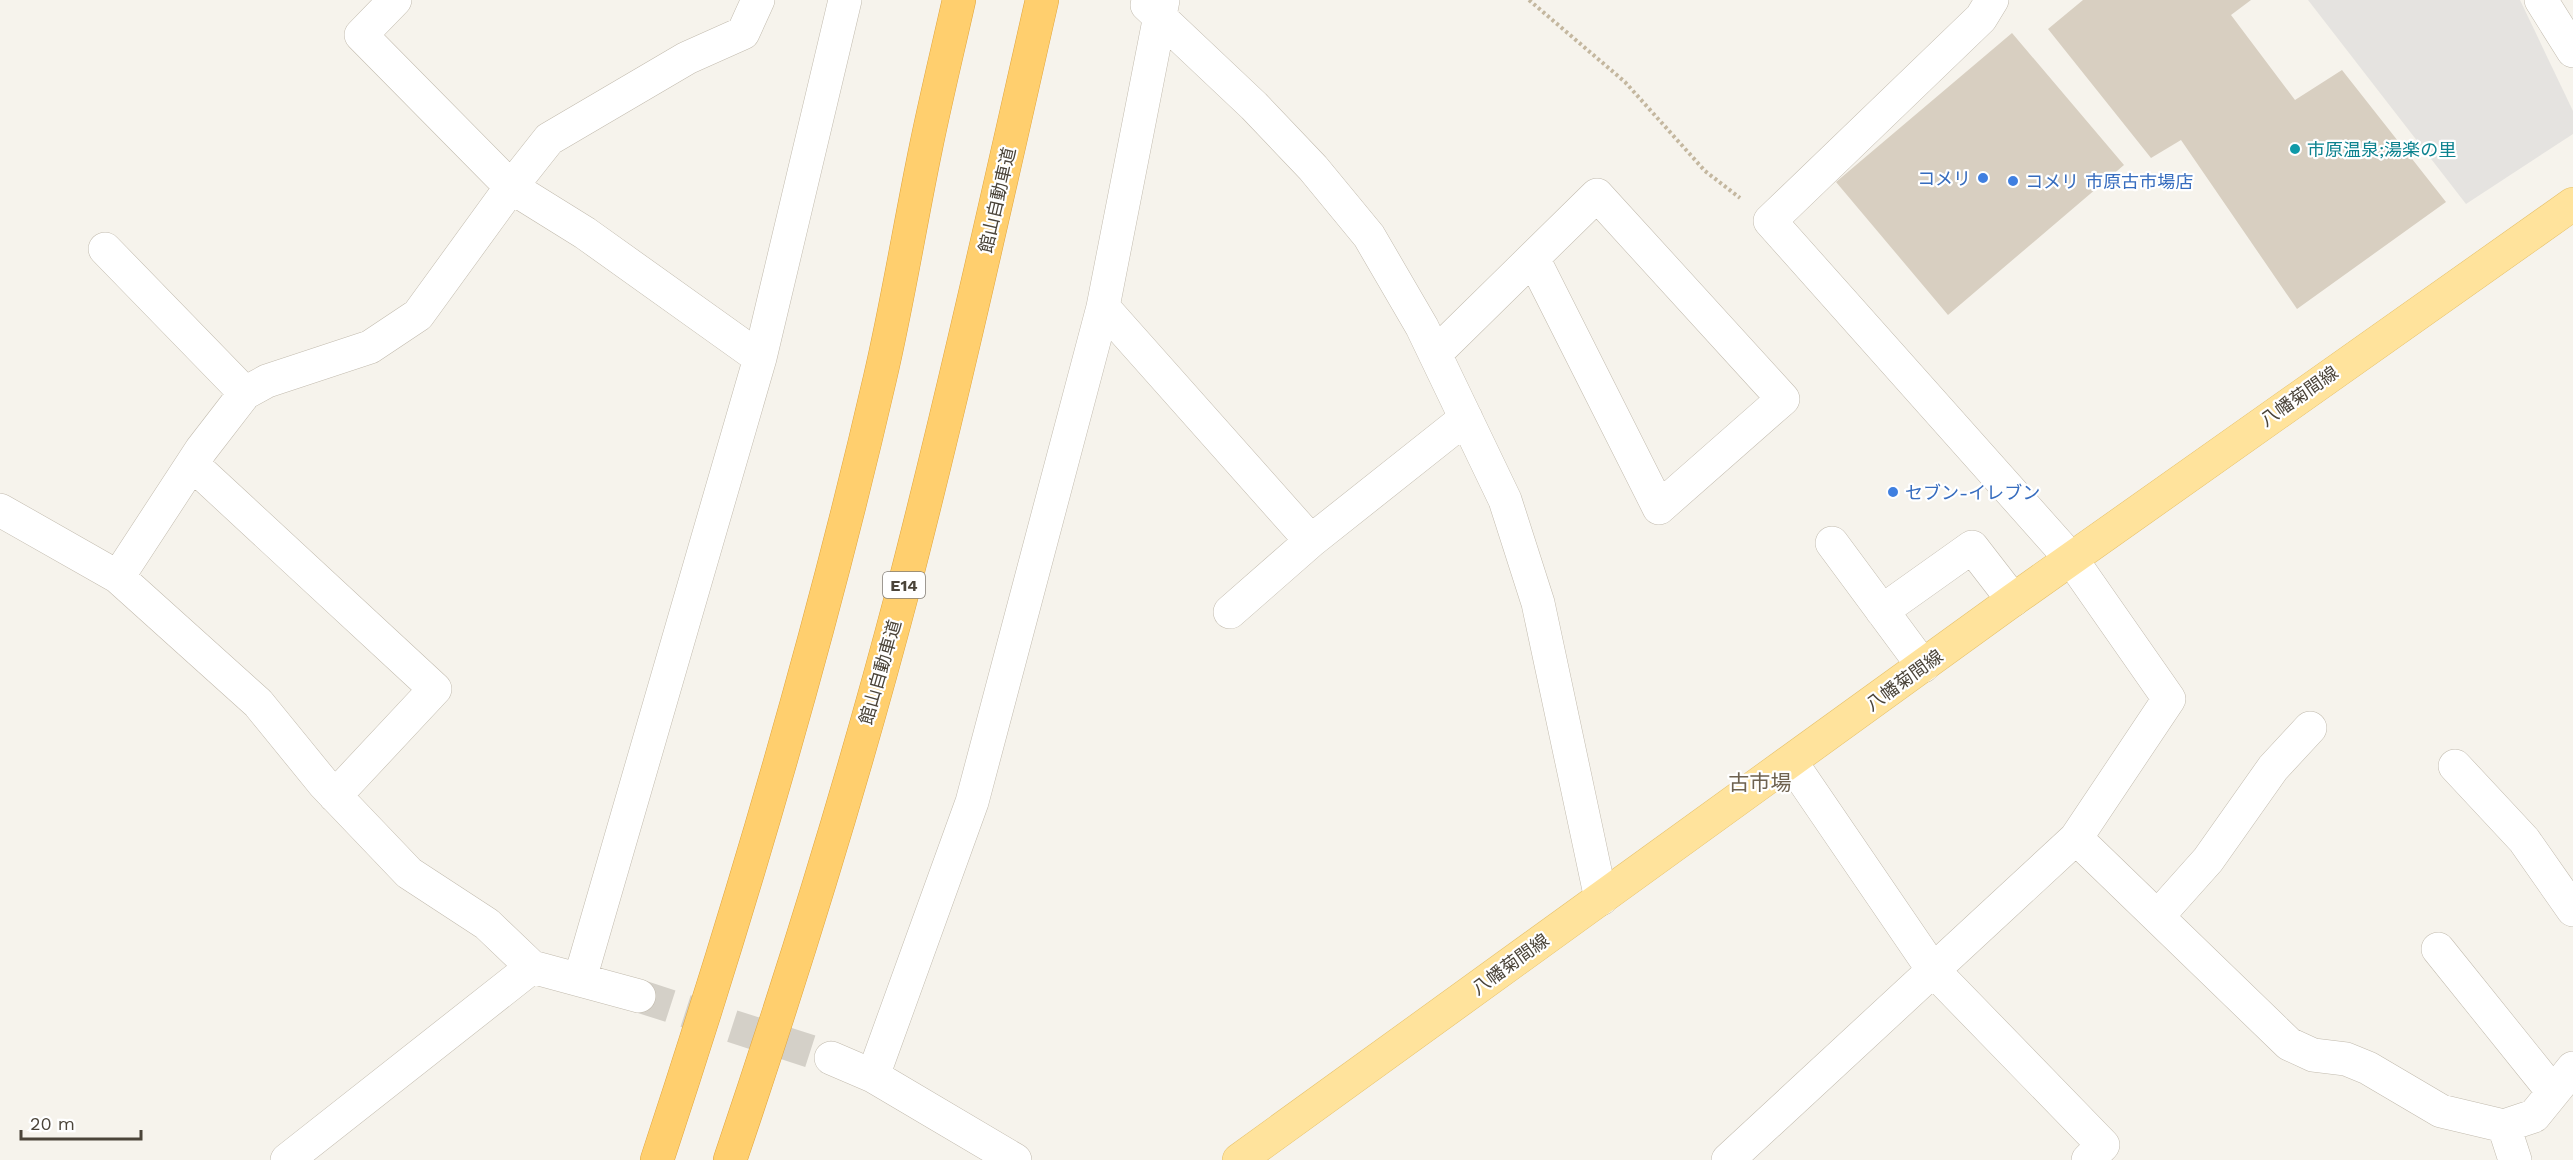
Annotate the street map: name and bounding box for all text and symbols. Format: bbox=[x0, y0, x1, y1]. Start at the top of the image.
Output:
place label: 市原温泉;湯楽の里 bbox=[2307, 139, 2456, 160]
marker: 市原温泉;湯楽の里 bbox=[2288, 142, 2302, 156]
street label: 館山自動車道 bbox=[975, 145, 1019, 255]
place label: コメリ bbox=[1917, 168, 1971, 189]
marker: コメリ bbox=[1976, 171, 1990, 185]
place label: コメリ 市原古市場店 bbox=[2025, 171, 2193, 192]
marker: コメリ 市原古市場店 bbox=[2006, 174, 2020, 188]
street label: 八幡菊間線 bbox=[2256, 362, 2342, 430]
place label: セブン-イレブン bbox=[1905, 482, 2040, 503]
marker: セブン-イレブン bbox=[1886, 485, 1900, 499]
road number: E14 bbox=[883, 572, 925, 598]
street label: 館山自動車道 bbox=[855, 617, 905, 727]
street label: 八幡菊間線 bbox=[1861, 645, 1947, 715]
district label: 古市場 bbox=[1729, 770, 1792, 795]
street label: 八幡菊間線 bbox=[1467, 929, 1553, 999]
scale bar bbox=[21, 1103, 141, 1141]
text: 20 m bbox=[30, 1113, 75, 1134]

